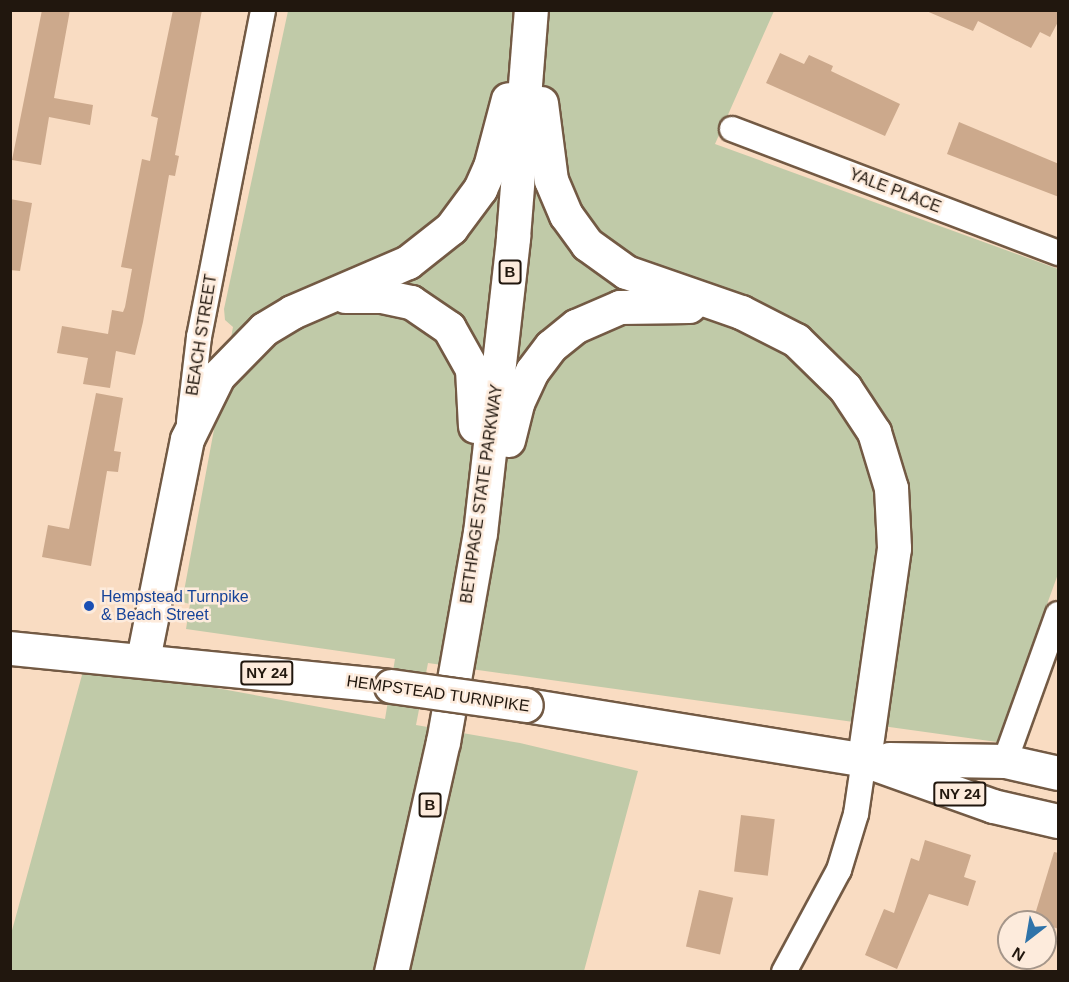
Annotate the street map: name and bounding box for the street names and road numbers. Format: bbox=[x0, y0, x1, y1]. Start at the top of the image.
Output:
street label: YALE PLACE bbox=[846, 165, 944, 217]
road number: B bbox=[498, 260, 522, 284]
street label: BEACH STREET bbox=[183, 273, 221, 397]
street label: BETHPAGE STATE PARKWAY bbox=[457, 383, 507, 605]
road number: NY 24 bbox=[240, 661, 294, 685]
street label: HEMPSTEAD TURNPIKE bbox=[345, 672, 531, 716]
road number: NY 24 bbox=[933, 782, 987, 806]
road number: B bbox=[418, 793, 442, 817]

